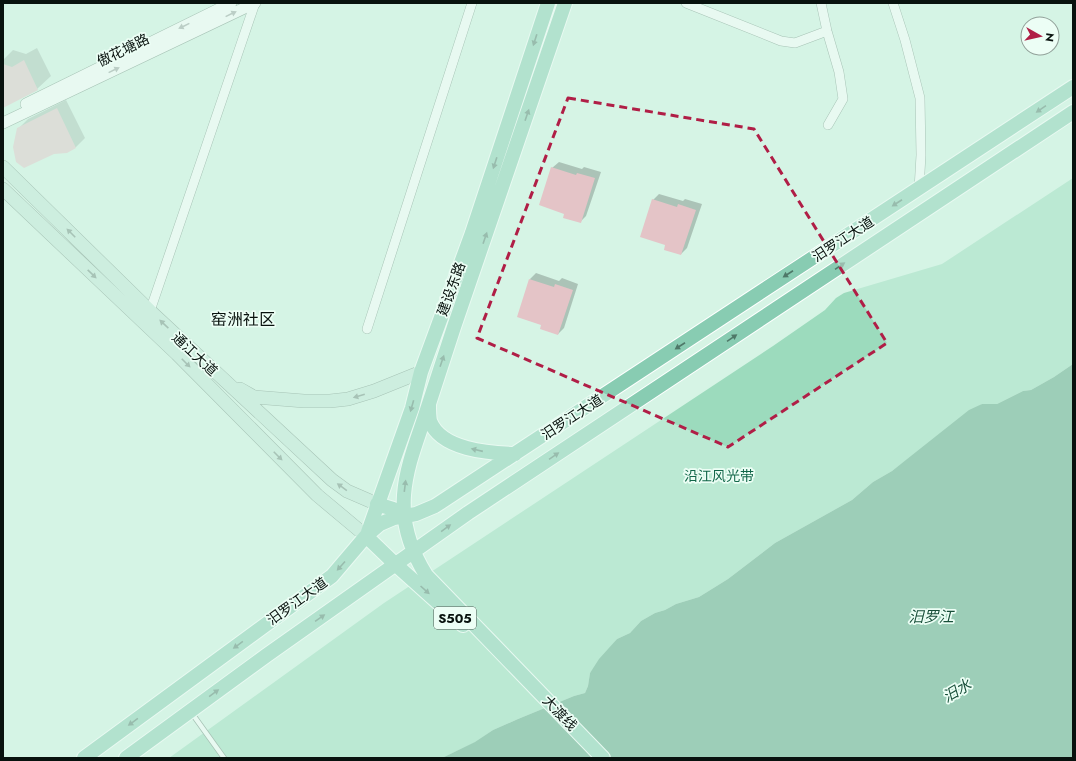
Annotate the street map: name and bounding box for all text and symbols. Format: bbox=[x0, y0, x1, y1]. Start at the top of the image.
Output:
one-way arrow bbox=[226, 11, 237, 17]
north arrow bbox=[1020, 16, 1060, 56]
one-way arrow bbox=[178, 23, 190, 29]
street label: 傲花塘路 bbox=[93, 29, 153, 71]
text: N bbox=[1041, 32, 1058, 43]
one-way arrow bbox=[532, 34, 538, 46]
one-way arrow bbox=[108, 67, 120, 73]
one-way arrow bbox=[1035, 105, 1046, 112]
one-way arrow bbox=[524, 109, 530, 121]
one-way arrow bbox=[491, 158, 497, 170]
one-way arrow bbox=[892, 199, 902, 207]
street label: 汨罗江大道 bbox=[808, 212, 878, 266]
one-way arrow bbox=[66, 229, 76, 238]
one-way arrow bbox=[482, 232, 488, 244]
street label: 建设东路 bbox=[432, 259, 470, 319]
one-way arrow bbox=[835, 262, 846, 270]
one-way arrow bbox=[87, 269, 97, 279]
one-way arrow bbox=[782, 271, 794, 278]
district label: 窑洲社区 bbox=[211, 308, 275, 331]
one-way arrow bbox=[159, 319, 169, 329]
street label: 通江大道 bbox=[168, 328, 222, 380]
one-way arrow bbox=[727, 334, 737, 342]
one-way arrow bbox=[674, 342, 685, 350]
one-way arrow bbox=[440, 355, 446, 367]
one-way arrow bbox=[181, 358, 191, 368]
street label: 汨罗江大道 bbox=[537, 390, 607, 444]
one-way arrow bbox=[352, 393, 364, 399]
one-way arrow bbox=[409, 400, 415, 412]
one-way arrow bbox=[470, 447, 482, 453]
one-way arrow bbox=[273, 451, 283, 461]
one-way arrow bbox=[548, 452, 559, 460]
park label: 沿江风光带 bbox=[684, 466, 754, 486]
one-way arrow bbox=[402, 480, 408, 492]
one-way arrow bbox=[337, 483, 348, 491]
one-way arrow bbox=[440, 524, 451, 533]
one-way arrow bbox=[336, 560, 345, 571]
street label: 汨罗江大道 bbox=[263, 572, 331, 630]
one-way arrow bbox=[419, 586, 430, 595]
water label: 汨罗江 bbox=[908, 606, 955, 628]
road number: S505 bbox=[434, 607, 476, 629]
one-way arrow bbox=[314, 614, 325, 622]
one-way arrow bbox=[233, 641, 243, 649]
water label: 汨水 bbox=[939, 673, 976, 708]
one-way arrow bbox=[209, 690, 219, 698]
street label: 大渡线 bbox=[538, 691, 582, 735]
one-way arrow bbox=[128, 718, 139, 726]

